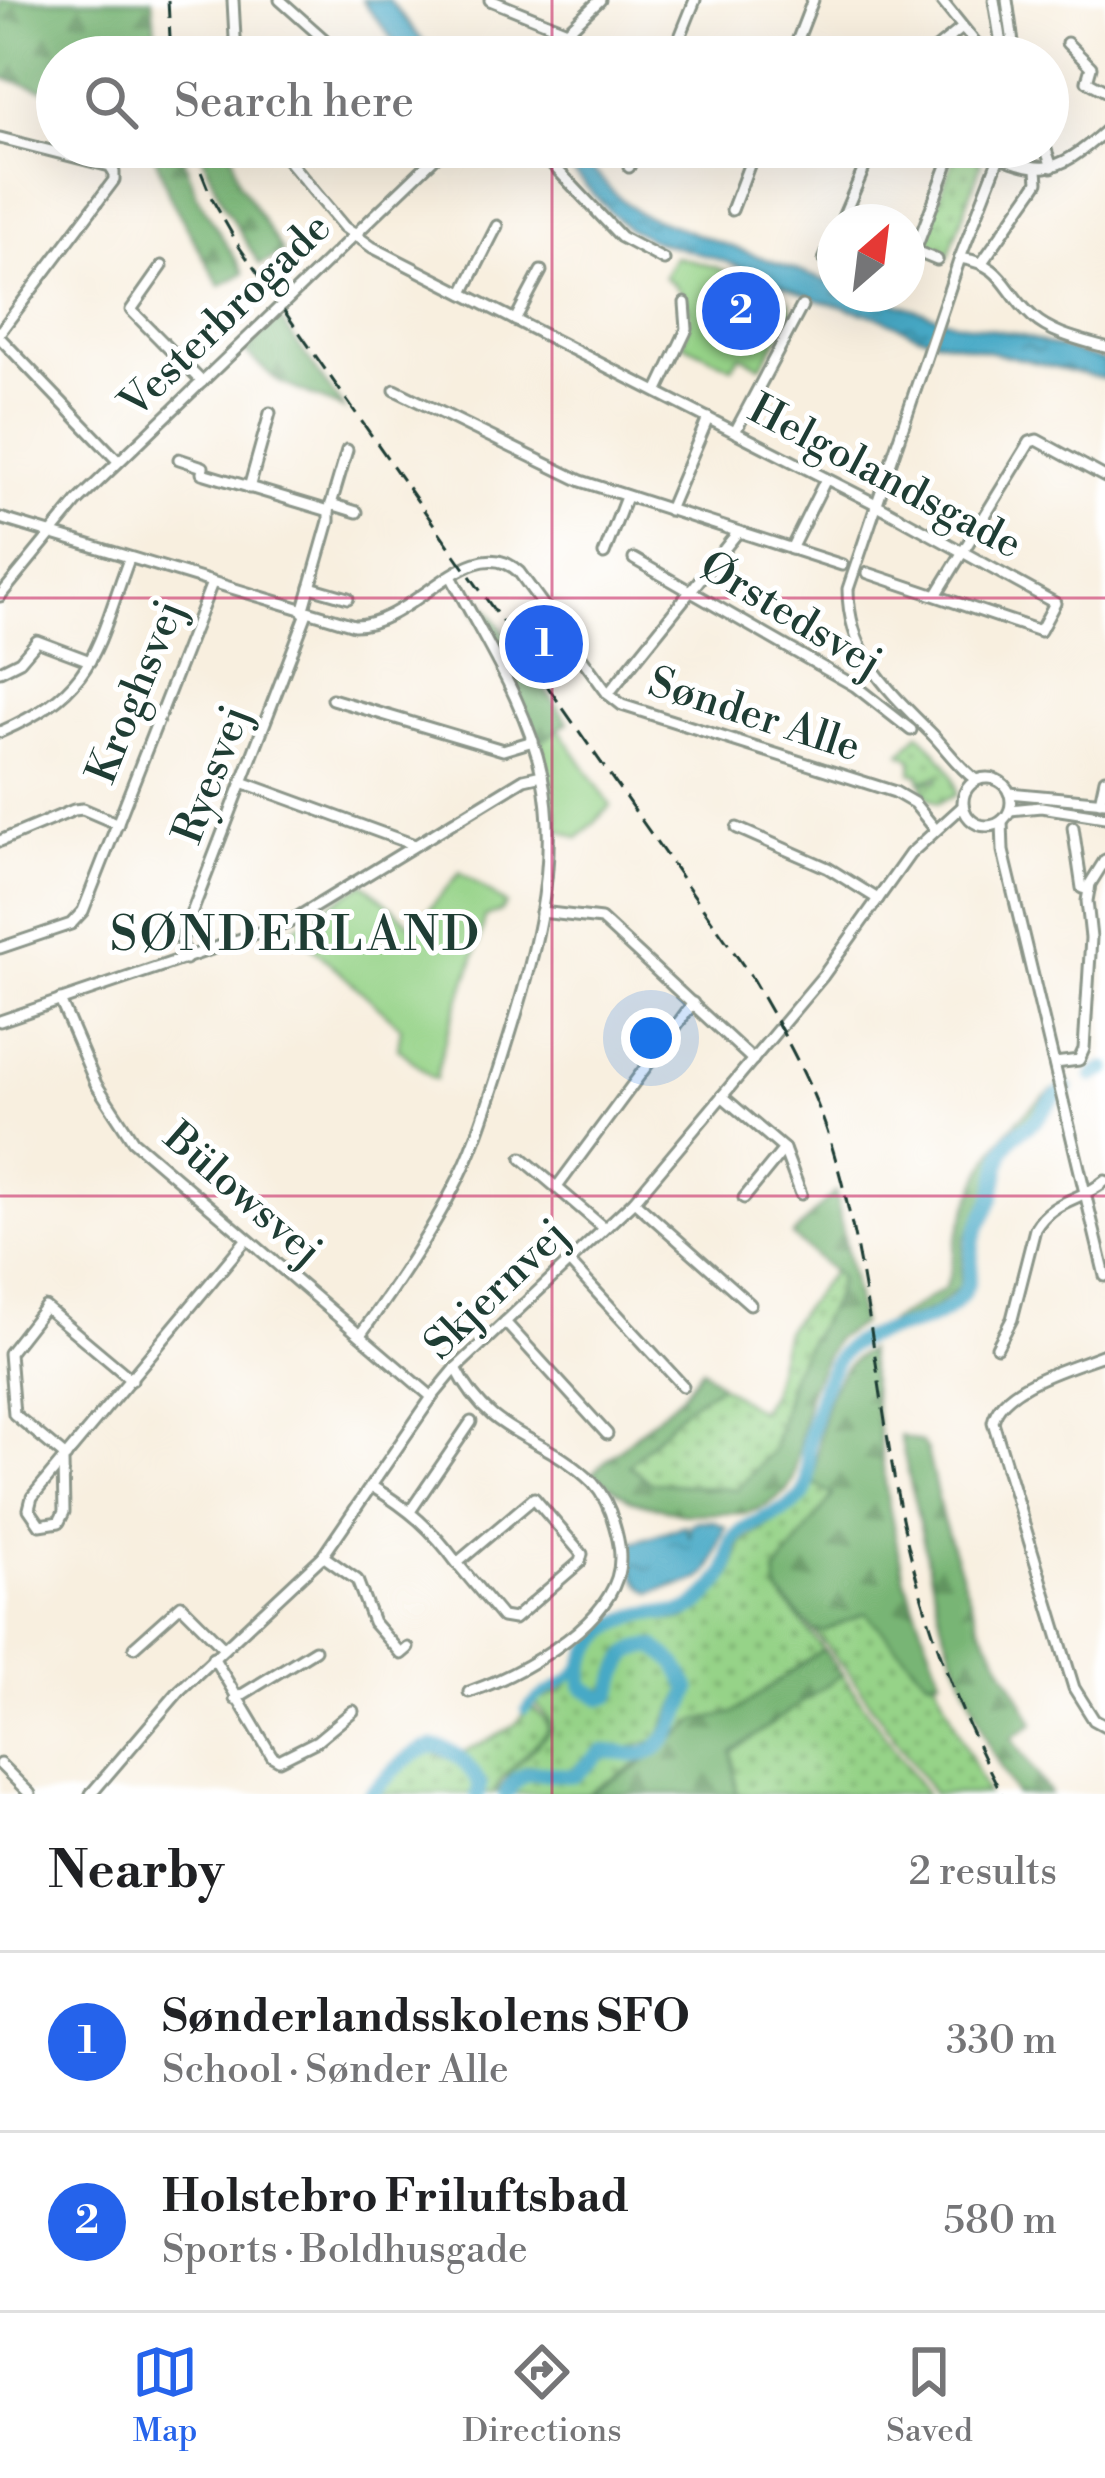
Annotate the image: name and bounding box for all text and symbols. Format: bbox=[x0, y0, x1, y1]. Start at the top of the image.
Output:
search box bbox=[36, 36, 1069, 168]
icon: search bbox=[78, 69, 144, 135]
text: Search here bbox=[174, 74, 414, 131]
street label: Vesterbrogade bbox=[108, 202, 343, 431]
north arrow bbox=[817, 204, 925, 312]
pin: 2 bbox=[702, 266, 780, 356]
street label: Helgolandsgade bbox=[739, 383, 1030, 572]
street label: Ørstedsvej bbox=[690, 540, 891, 691]
street label: Kroghsvej bbox=[76, 592, 198, 792]
pin: 1 bbox=[505, 599, 583, 689]
street label: Sønder Alle bbox=[642, 656, 867, 774]
street label: Ryesvej bbox=[162, 698, 264, 852]
district label: SØNDERLAND bbox=[110, 906, 482, 966]
your location bbox=[621, 1008, 681, 1068]
street label: Bülowsvej bbox=[151, 1111, 333, 1279]
street label: Skjernvej bbox=[414, 1208, 581, 1372]
text: Nearby bbox=[48, 1840, 224, 1904]
text: 2 results bbox=[909, 1848, 1057, 1897]
text: Sønderlandsskolens SFO bbox=[162, 1989, 690, 2046]
text: 1 bbox=[78, 2017, 96, 2066]
text: 330 m bbox=[946, 2017, 1057, 2066]
text: School · Sønder Alle bbox=[162, 2046, 509, 2095]
text: Holstebro Friluftsbad bbox=[162, 2169, 629, 2226]
text: 2 bbox=[75, 2197, 99, 2246]
text: 580 m bbox=[944, 2197, 1057, 2246]
text: Sports · Boldhusgade bbox=[162, 2226, 528, 2275]
tab: Map bbox=[132, 2339, 198, 2452]
tab: Directions bbox=[463, 2339, 622, 2452]
tab: Saved bbox=[886, 2339, 973, 2452]

